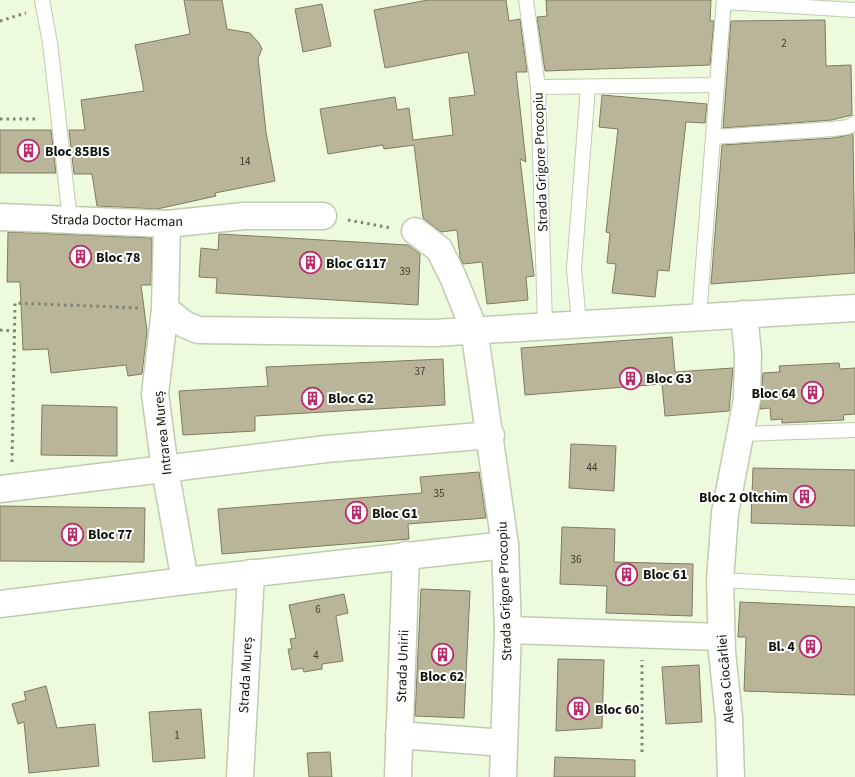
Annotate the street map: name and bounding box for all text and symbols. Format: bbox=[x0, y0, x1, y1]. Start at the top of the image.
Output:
house number: 2 bbox=[781, 36, 787, 51]
street label: Strada Grigore Procopiu bbox=[529, 92, 553, 232]
building icon: Bloc 85BIS bbox=[17, 139, 41, 163]
place label: Bloc 85BIS bbox=[45, 142, 110, 162]
house number: 14 bbox=[240, 154, 251, 169]
street label: Strada Doctor Hacman bbox=[51, 210, 183, 232]
building icon: Bloc 78 bbox=[68, 245, 92, 269]
place label: Bloc 78 bbox=[96, 248, 140, 268]
building icon: Bloc G117 bbox=[298, 251, 322, 275]
place label: Bloc G117 bbox=[326, 254, 387, 274]
house number: 39 bbox=[400, 264, 410, 279]
house number: 37 bbox=[415, 364, 425, 379]
building icon: Bloc G3 bbox=[618, 366, 642, 390]
place label: Bloc G3 bbox=[646, 369, 692, 389]
building icon: Bloc 64 bbox=[800, 381, 824, 405]
place label: Bloc 64 bbox=[752, 384, 797, 404]
building icon: Bloc G2 bbox=[300, 386, 324, 410]
place label: Bloc G2 bbox=[328, 389, 374, 409]
street label: Intrarea Mureș bbox=[149, 390, 177, 476]
house number: 44 bbox=[587, 460, 598, 475]
building icon: Bloc 2 Oltchim bbox=[792, 485, 816, 509]
house number: 35 bbox=[434, 486, 444, 501]
place label: Bloc 2 Oltchim bbox=[699, 488, 788, 508]
building icon: Bloc G1 bbox=[344, 501, 368, 525]
place label: Bloc G1 bbox=[372, 504, 418, 524]
street label: Strada Grigore Procopiu bbox=[493, 521, 517, 661]
building icon: Bloc 77 bbox=[60, 522, 84, 546]
place label: Bloc 77 bbox=[88, 525, 132, 545]
house number: 36 bbox=[571, 552, 582, 567]
building icon: Bloc 61 bbox=[615, 562, 639, 586]
place label: Bloc 61 bbox=[643, 565, 687, 585]
house number: 6 bbox=[315, 602, 321, 617]
street label: Strada Unirii bbox=[392, 629, 414, 703]
street label: Aleea Ciocârliei bbox=[712, 634, 740, 724]
building icon: Bl. 4 bbox=[799, 634, 823, 658]
street label: Strada Mureș bbox=[234, 636, 258, 714]
place label: Bl. 4 bbox=[768, 637, 796, 657]
building icon: Bloc 62 bbox=[430, 642, 454, 666]
house number: 4 bbox=[313, 648, 319, 663]
place label: Bloc 62 bbox=[420, 667, 464, 687]
building icon: Bloc 60 bbox=[567, 697, 591, 721]
place label: Bloc 60 bbox=[595, 700, 639, 720]
house number: 1 bbox=[174, 728, 180, 743]

